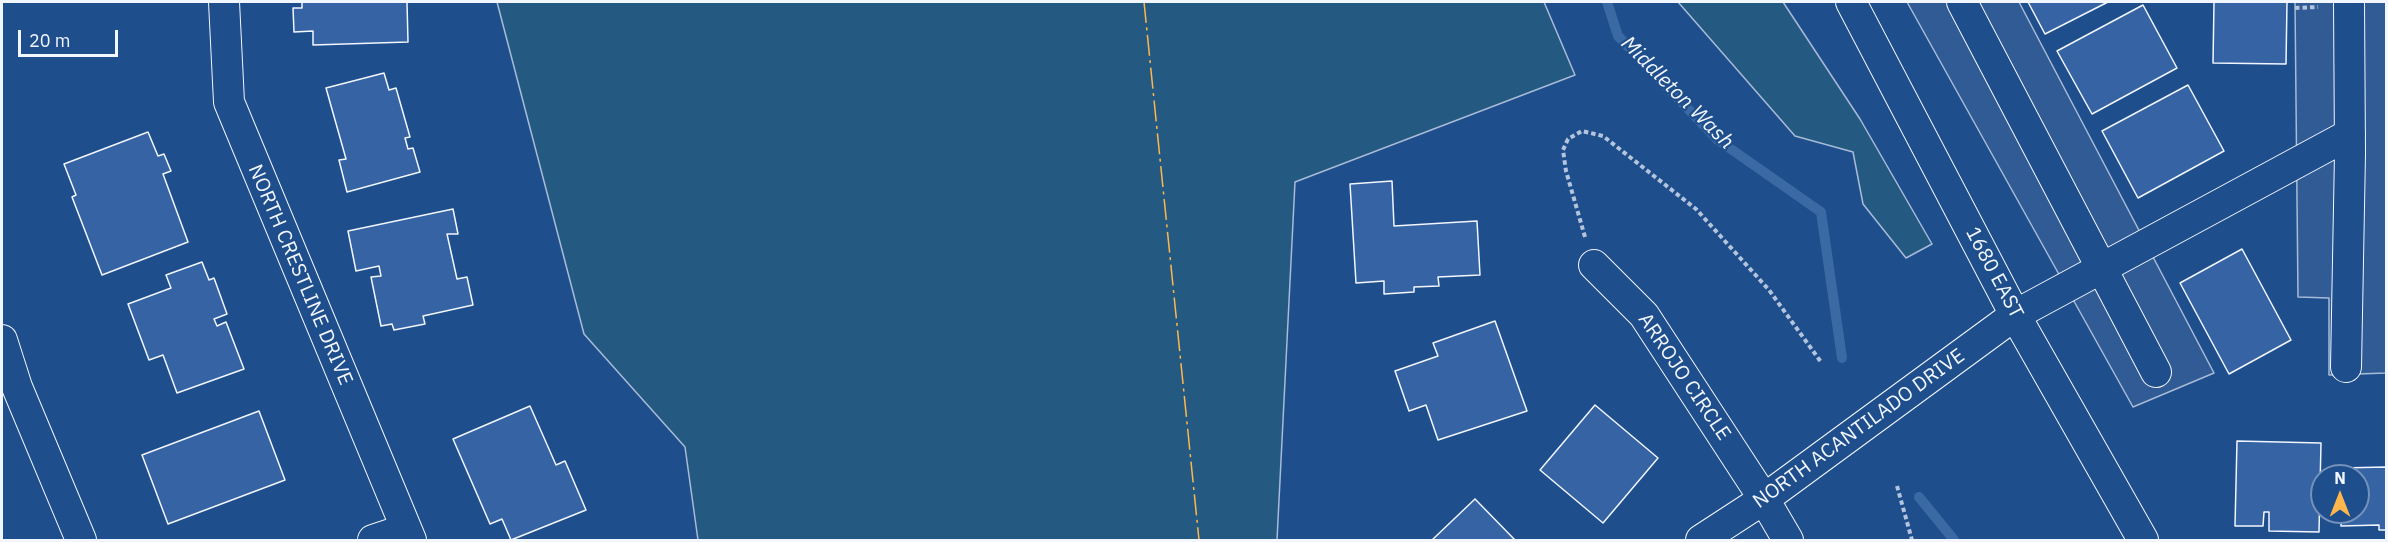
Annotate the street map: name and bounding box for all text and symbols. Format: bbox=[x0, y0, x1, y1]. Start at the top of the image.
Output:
scale bar bbox=[21, 18, 122, 56]
text: 20 m bbox=[29, 29, 71, 52]
water label: Middleton Wash bbox=[1615, 31, 1739, 155]
street label: NORTH CRESTLINE DRIVE bbox=[243, 161, 357, 389]
street label: 1680 EAST bbox=[1960, 223, 2028, 323]
street label: ARROJO CIRCLE bbox=[1633, 309, 1735, 445]
street label: NORTH ACANTILADO DRIVE bbox=[1749, 344, 1969, 514]
north arrow bbox=[2310, 464, 2370, 524]
text: N bbox=[2334, 468, 2346, 488]

